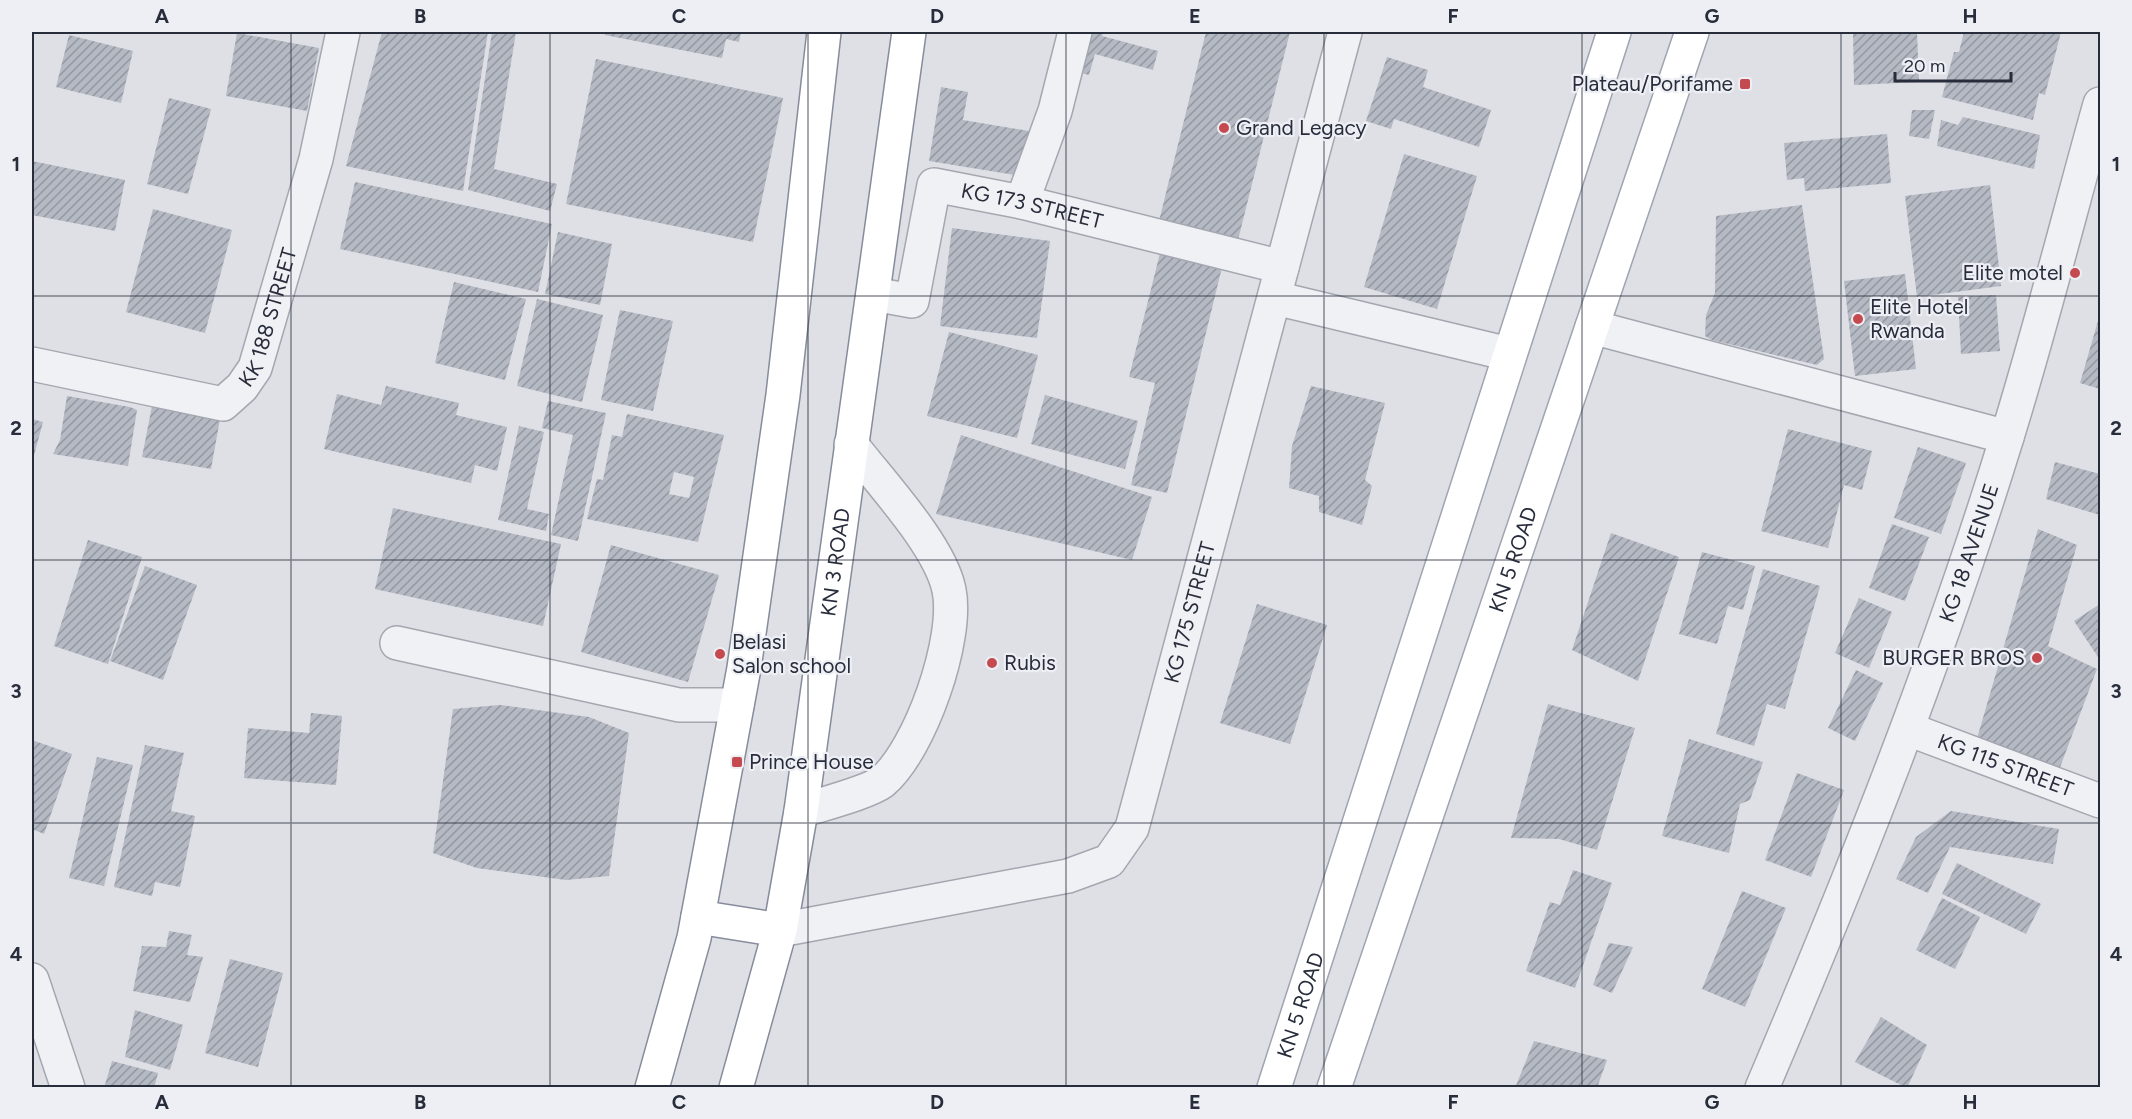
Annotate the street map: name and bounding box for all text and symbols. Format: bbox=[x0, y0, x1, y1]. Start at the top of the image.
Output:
text: A bbox=[155, 4, 170, 28]
text: B bbox=[414, 4, 426, 28]
text: C bbox=[672, 4, 686, 28]
text: D bbox=[930, 4, 944, 28]
text: E bbox=[1189, 4, 1201, 28]
text: F bbox=[1447, 4, 1459, 28]
text: G bbox=[1705, 4, 1720, 28]
text: H bbox=[1963, 4, 1978, 28]
scale bar bbox=[1895, 45, 2010, 83]
text: 20 m bbox=[1904, 55, 1945, 77]
place label: Plateau/Porifame bbox=[1572, 71, 1733, 96]
marker: Plateau/Porifame bbox=[1738, 77, 1752, 91]
place label: Grand Legacy bbox=[1236, 115, 1367, 140]
marker: Grand Legacy bbox=[1217, 121, 1231, 135]
text: 1 bbox=[12, 152, 20, 176]
text: 1 bbox=[2112, 152, 2120, 176]
street label: KG 173 STREET bbox=[959, 178, 1106, 234]
street label: KK 188 STREET bbox=[233, 244, 302, 391]
place label: Elite motel bbox=[1963, 260, 2063, 285]
marker: Elite motel bbox=[2068, 266, 2082, 280]
place label: Elite Hotel Rwanda bbox=[1870, 294, 1968, 343]
marker: Elite Hotel Rwanda bbox=[1851, 312, 1865, 326]
text: 2 bbox=[10, 416, 22, 440]
text: 2 bbox=[2110, 416, 2122, 440]
street label: KG 18 AVENUE bbox=[1934, 480, 2004, 625]
street label: KN 5 ROAD bbox=[1483, 503, 1542, 615]
street label: KN 3 ROAD bbox=[815, 506, 855, 618]
street label: KG 175 STREET bbox=[1158, 539, 1220, 686]
place label: Belasi Salon school bbox=[732, 629, 851, 678]
place label: BURGER BROS bbox=[1882, 645, 2025, 670]
marker: Belasi Salon school bbox=[713, 647, 727, 661]
place label: Rubis bbox=[1004, 650, 1056, 675]
marker: BURGER BROS bbox=[2030, 651, 2044, 665]
marker: Rubis bbox=[985, 656, 999, 670]
text: 3 bbox=[10, 679, 22, 703]
text: 3 bbox=[2110, 679, 2122, 703]
street label: KG 115 STREET bbox=[1934, 728, 2077, 802]
place label: Prince House bbox=[749, 749, 874, 774]
marker: Prince House bbox=[730, 755, 744, 769]
text: 4 bbox=[10, 942, 23, 966]
text: 4 bbox=[2110, 942, 2123, 966]
street label: KN 5 ROAD bbox=[1271, 949, 1329, 1061]
text: A bbox=[155, 1090, 170, 1114]
text: B bbox=[414, 1090, 426, 1114]
text: C bbox=[672, 1090, 686, 1114]
text: D bbox=[930, 1090, 944, 1114]
text: E bbox=[1189, 1090, 1201, 1114]
text: F bbox=[1447, 1090, 1459, 1114]
text: G bbox=[1705, 1090, 1720, 1114]
text: H bbox=[1963, 1090, 1978, 1114]

